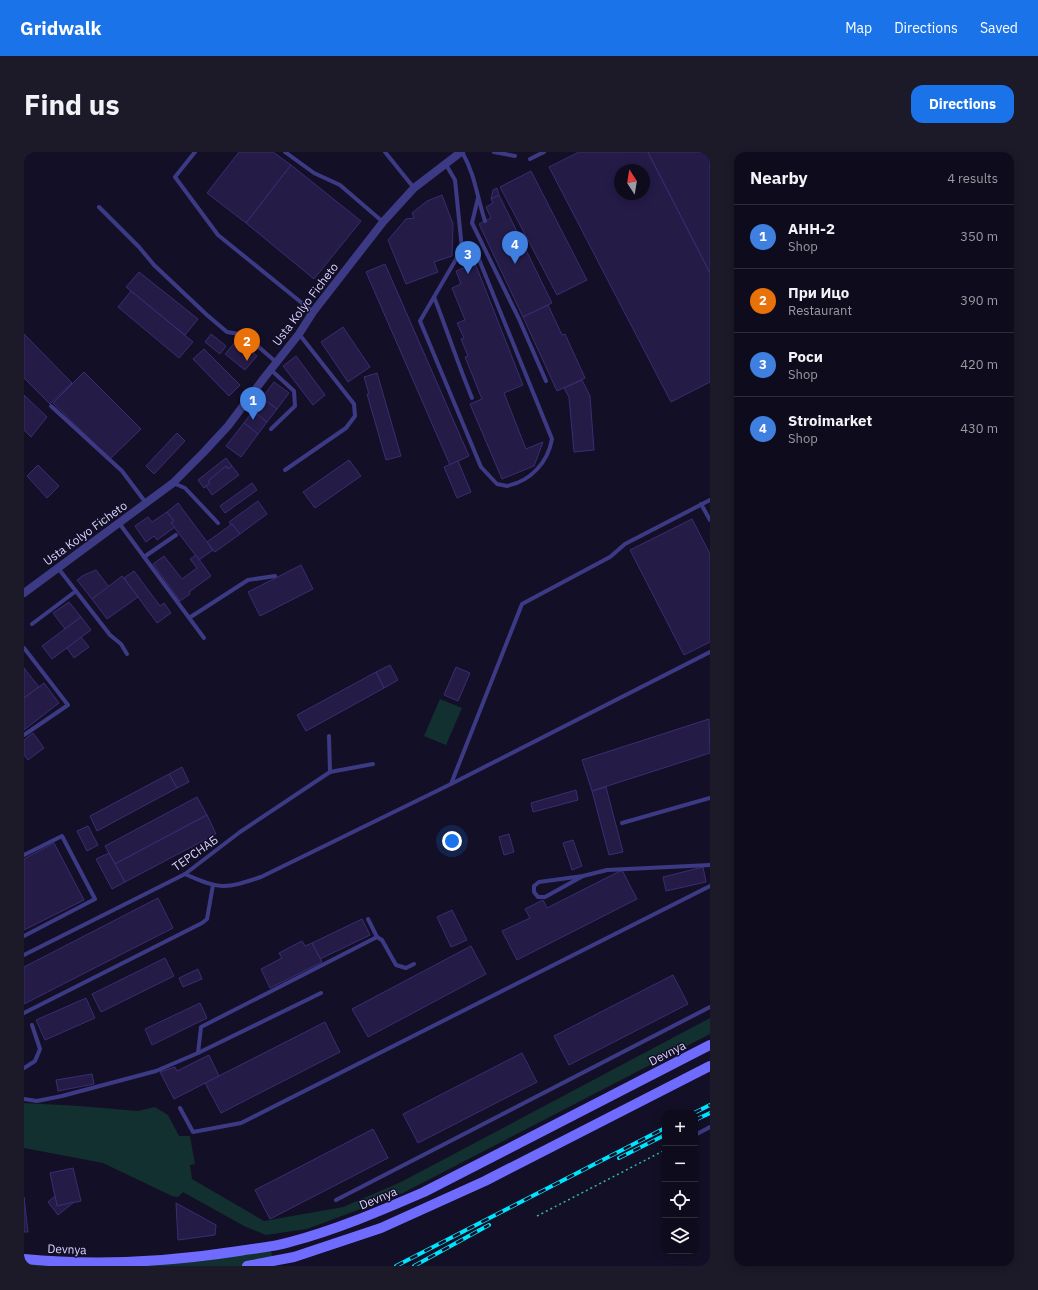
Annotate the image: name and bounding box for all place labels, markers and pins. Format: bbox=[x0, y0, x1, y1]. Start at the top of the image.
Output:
pin: 4 bbox=[502, 231, 528, 264]
pin: 3 bbox=[455, 241, 481, 274]
pin: 2 bbox=[234, 328, 260, 361]
pin: 1 bbox=[240, 387, 266, 420]

